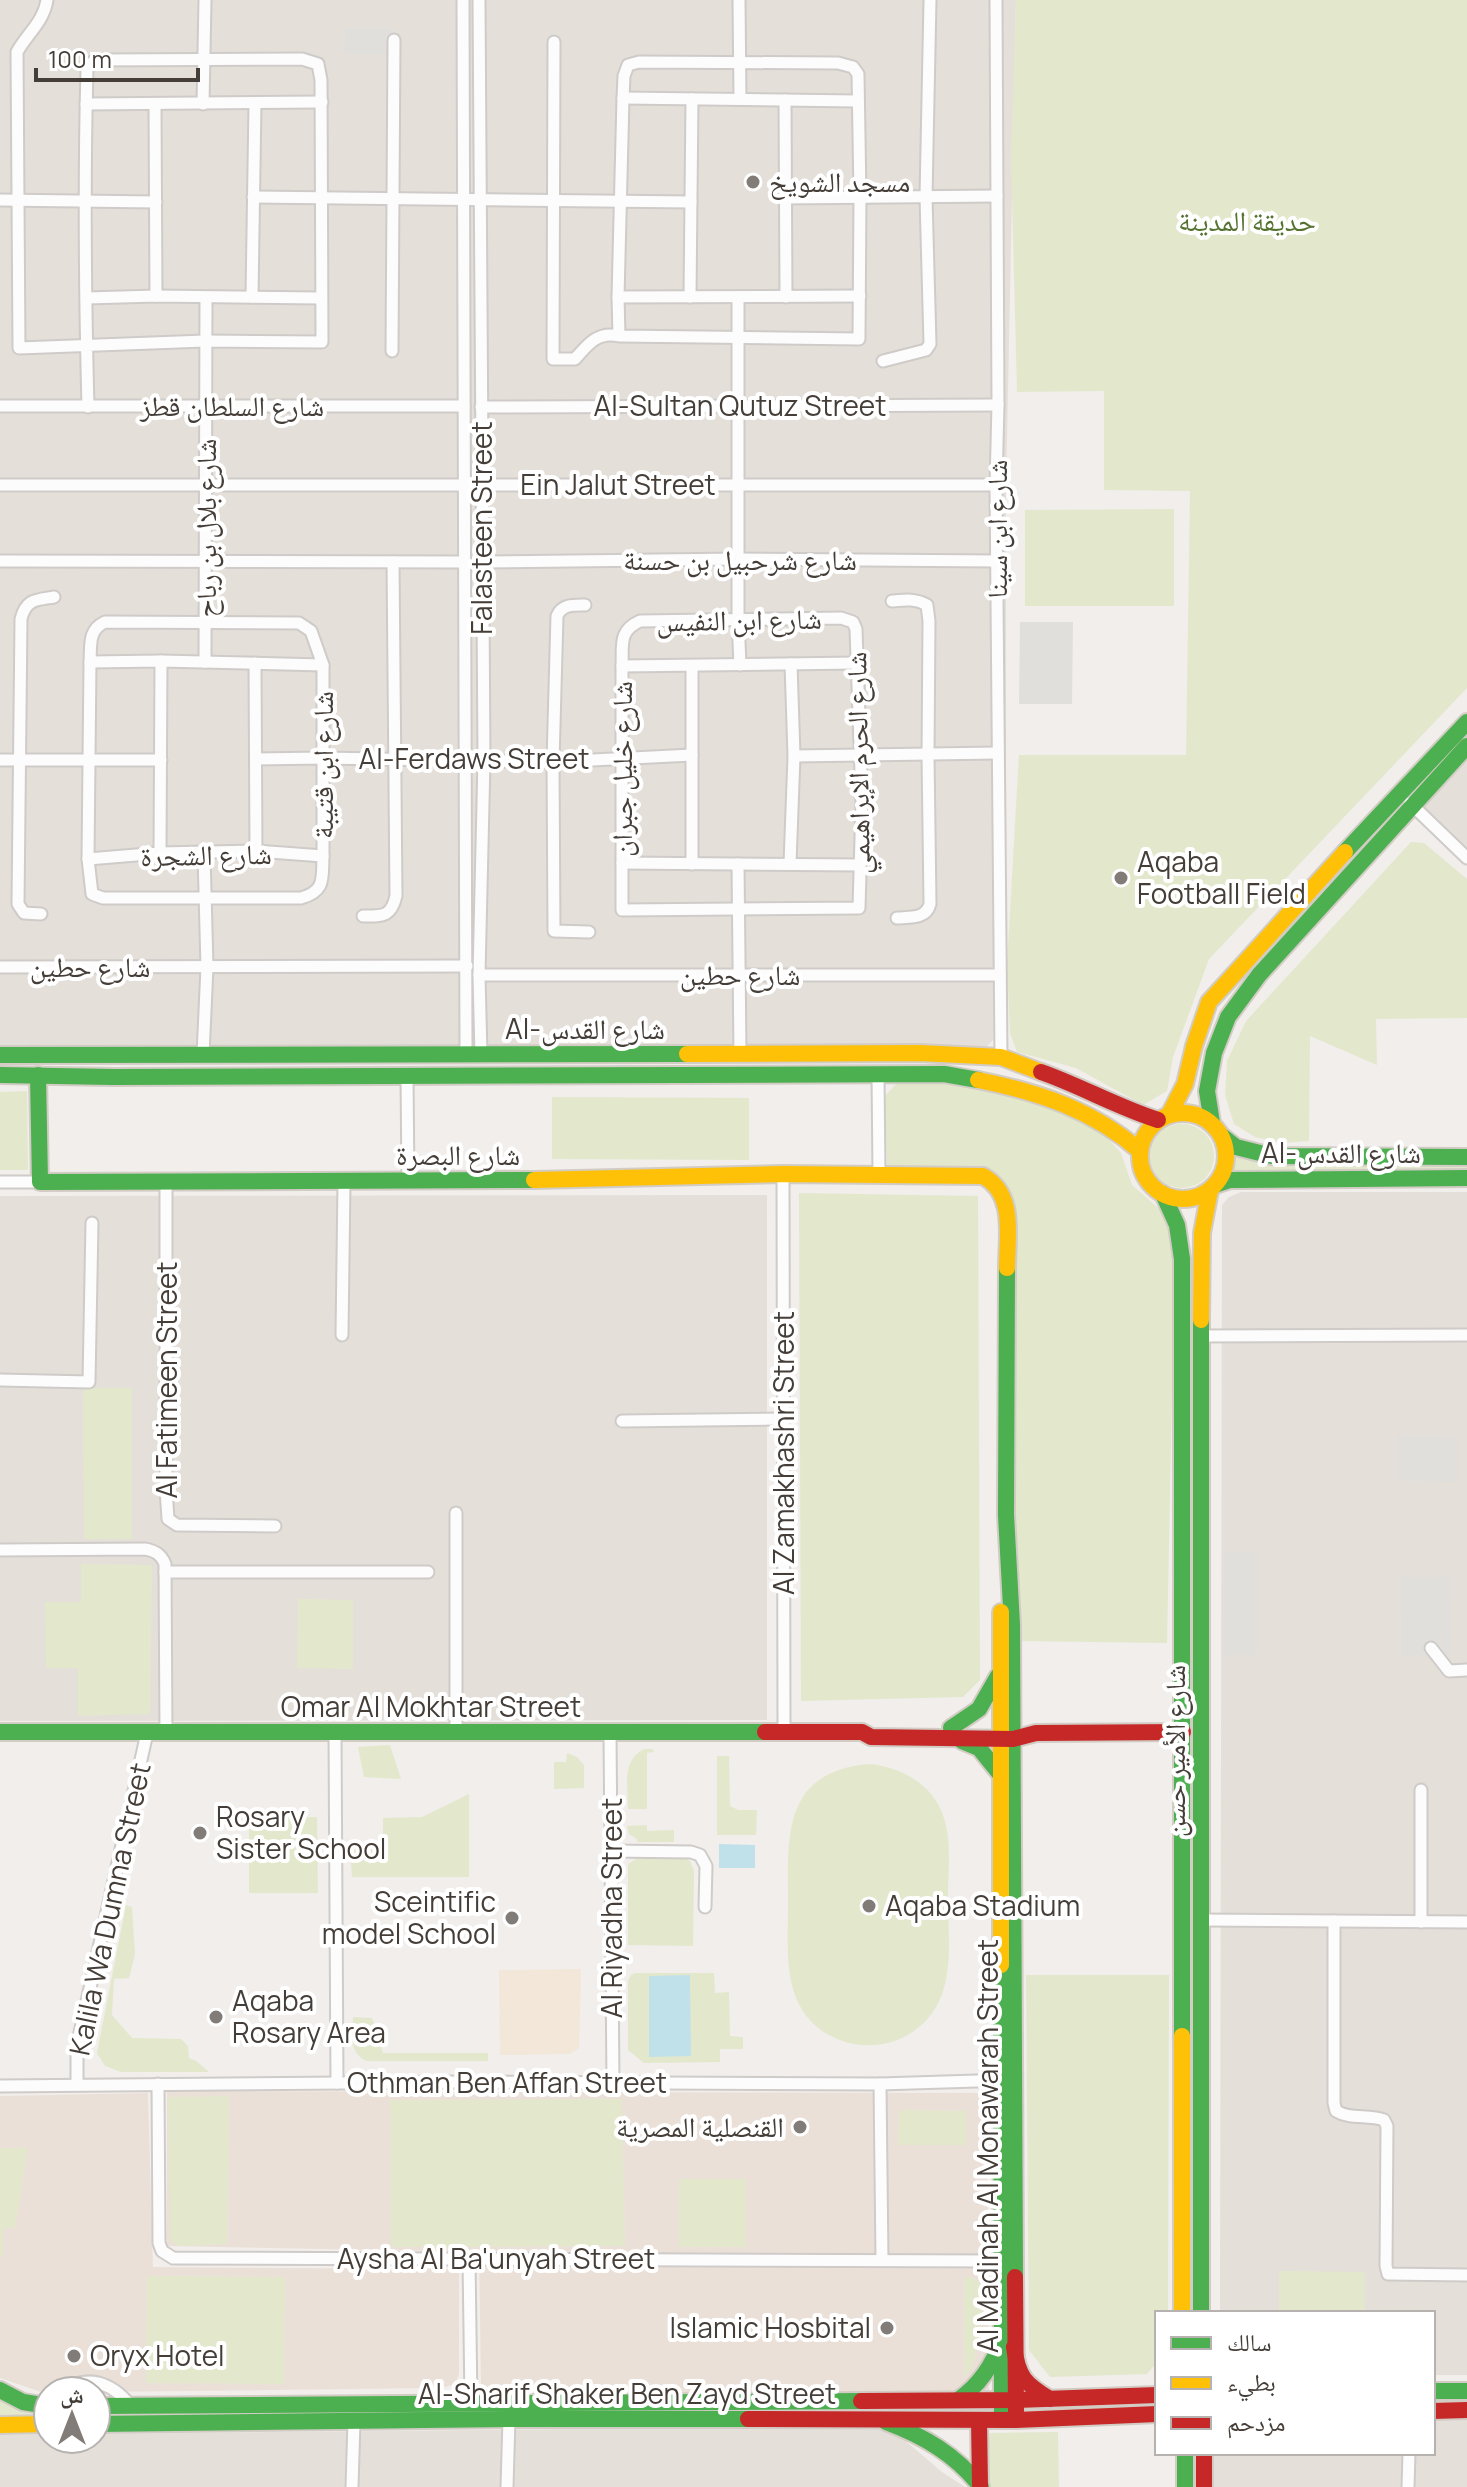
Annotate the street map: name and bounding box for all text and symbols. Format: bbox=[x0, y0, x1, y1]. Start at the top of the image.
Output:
scale bar bbox=[36, 32, 198, 82]
text: 100 m bbox=[48, 42, 112, 75]
place label: مسجد الشويخ bbox=[769, 162, 910, 200]
marker: مسجد الشويخ bbox=[744, 173, 762, 191]
park label: حديقة المدينة bbox=[1178, 201, 1316, 239]
street label: شارع السلطان قطز bbox=[139, 386, 324, 424]
street label: Al-Sultan Qutuz Street bbox=[594, 386, 886, 424]
street label: Falasteen Street bbox=[462, 421, 500, 635]
street label: شارع بلال بن رباح bbox=[186, 439, 224, 617]
street label: شارع ابن سينا bbox=[977, 460, 1015, 598]
street label: Ein Jalut Street bbox=[520, 465, 716, 503]
street label: شارع شرحبيل بن حسنة bbox=[623, 540, 857, 578]
street label: شارع ابن النفيس bbox=[656, 599, 822, 639]
street label: شارع الحرم الإبراهيمي bbox=[836, 651, 883, 875]
street label: شارع خليل جبران bbox=[602, 681, 640, 857]
street label: شارع ابن قتيبة bbox=[303, 691, 341, 839]
street label: Al-Ferdaws Street bbox=[359, 739, 589, 777]
street label: شارع الشجرة bbox=[140, 834, 272, 874]
place label: Aqaba Football Field bbox=[1137, 842, 1306, 912]
marker: Aqaba Football Field bbox=[1112, 869, 1130, 887]
street label: شارع حطين bbox=[30, 947, 150, 985]
street label: شارع حطين bbox=[680, 955, 800, 993]
street label: Al-شارع القدس bbox=[505, 1009, 665, 1047]
street label: Al-شارع القدس bbox=[1261, 1133, 1421, 1171]
street label: شارع البصرة bbox=[396, 1135, 520, 1173]
street label: Al Fatimeen Street bbox=[147, 1261, 185, 1499]
street label: Al Zamakhashri Street bbox=[764, 1311, 802, 1595]
street label: شارع الأمير حسن bbox=[1155, 1665, 1193, 1837]
street label: Omar Al Mokhtar Street bbox=[281, 1687, 581, 1725]
street label: Kalila Wa Dumna Street bbox=[59, 1759, 159, 2059]
place label: Rosary Sister School bbox=[216, 1797, 386, 1867]
street label: Al Riyadha Street bbox=[592, 1798, 630, 2018]
marker: Rosary Sister School bbox=[191, 1824, 209, 1842]
place label: Sceintific model School bbox=[322, 1882, 496, 1952]
place label: Aqaba Stadium bbox=[885, 1886, 1080, 1924]
marker: Aqaba Stadium bbox=[860, 1897, 878, 1915]
marker: Sceintific model School bbox=[503, 1909, 521, 1927]
street label: Al Madinah Al Monawarah Street bbox=[968, 1939, 1006, 2353]
place label: Aqaba Rosary Area bbox=[232, 1981, 386, 2051]
marker: Aqaba Rosary Area bbox=[207, 2008, 225, 2026]
street label: Othman Ben Affan Street bbox=[347, 2063, 667, 2101]
place label: القنصلية المصرية bbox=[616, 2107, 784, 2145]
marker: القنصلية المصرية bbox=[791, 2118, 809, 2136]
street label: Aysha Al Ba'unyah Street bbox=[337, 2239, 655, 2277]
place label: Islamic Hosbital bbox=[670, 2308, 871, 2346]
legend bbox=[1155, 2311, 1435, 2455]
marker: Islamic Hosbital bbox=[878, 2319, 896, 2337]
text: سالك bbox=[1227, 2325, 1272, 2358]
place label: Oryx Hotel bbox=[90, 2336, 225, 2374]
marker: Oryx Hotel bbox=[65, 2347, 83, 2365]
text: بطيء bbox=[1227, 2365, 1276, 2402]
street label: Al-Sharif Shaker Ben Zayd Street bbox=[418, 2374, 836, 2412]
north arrow bbox=[32, 2375, 112, 2455]
text: ش bbox=[60, 2380, 84, 2410]
text: مزدحم bbox=[1227, 2405, 1286, 2439]

